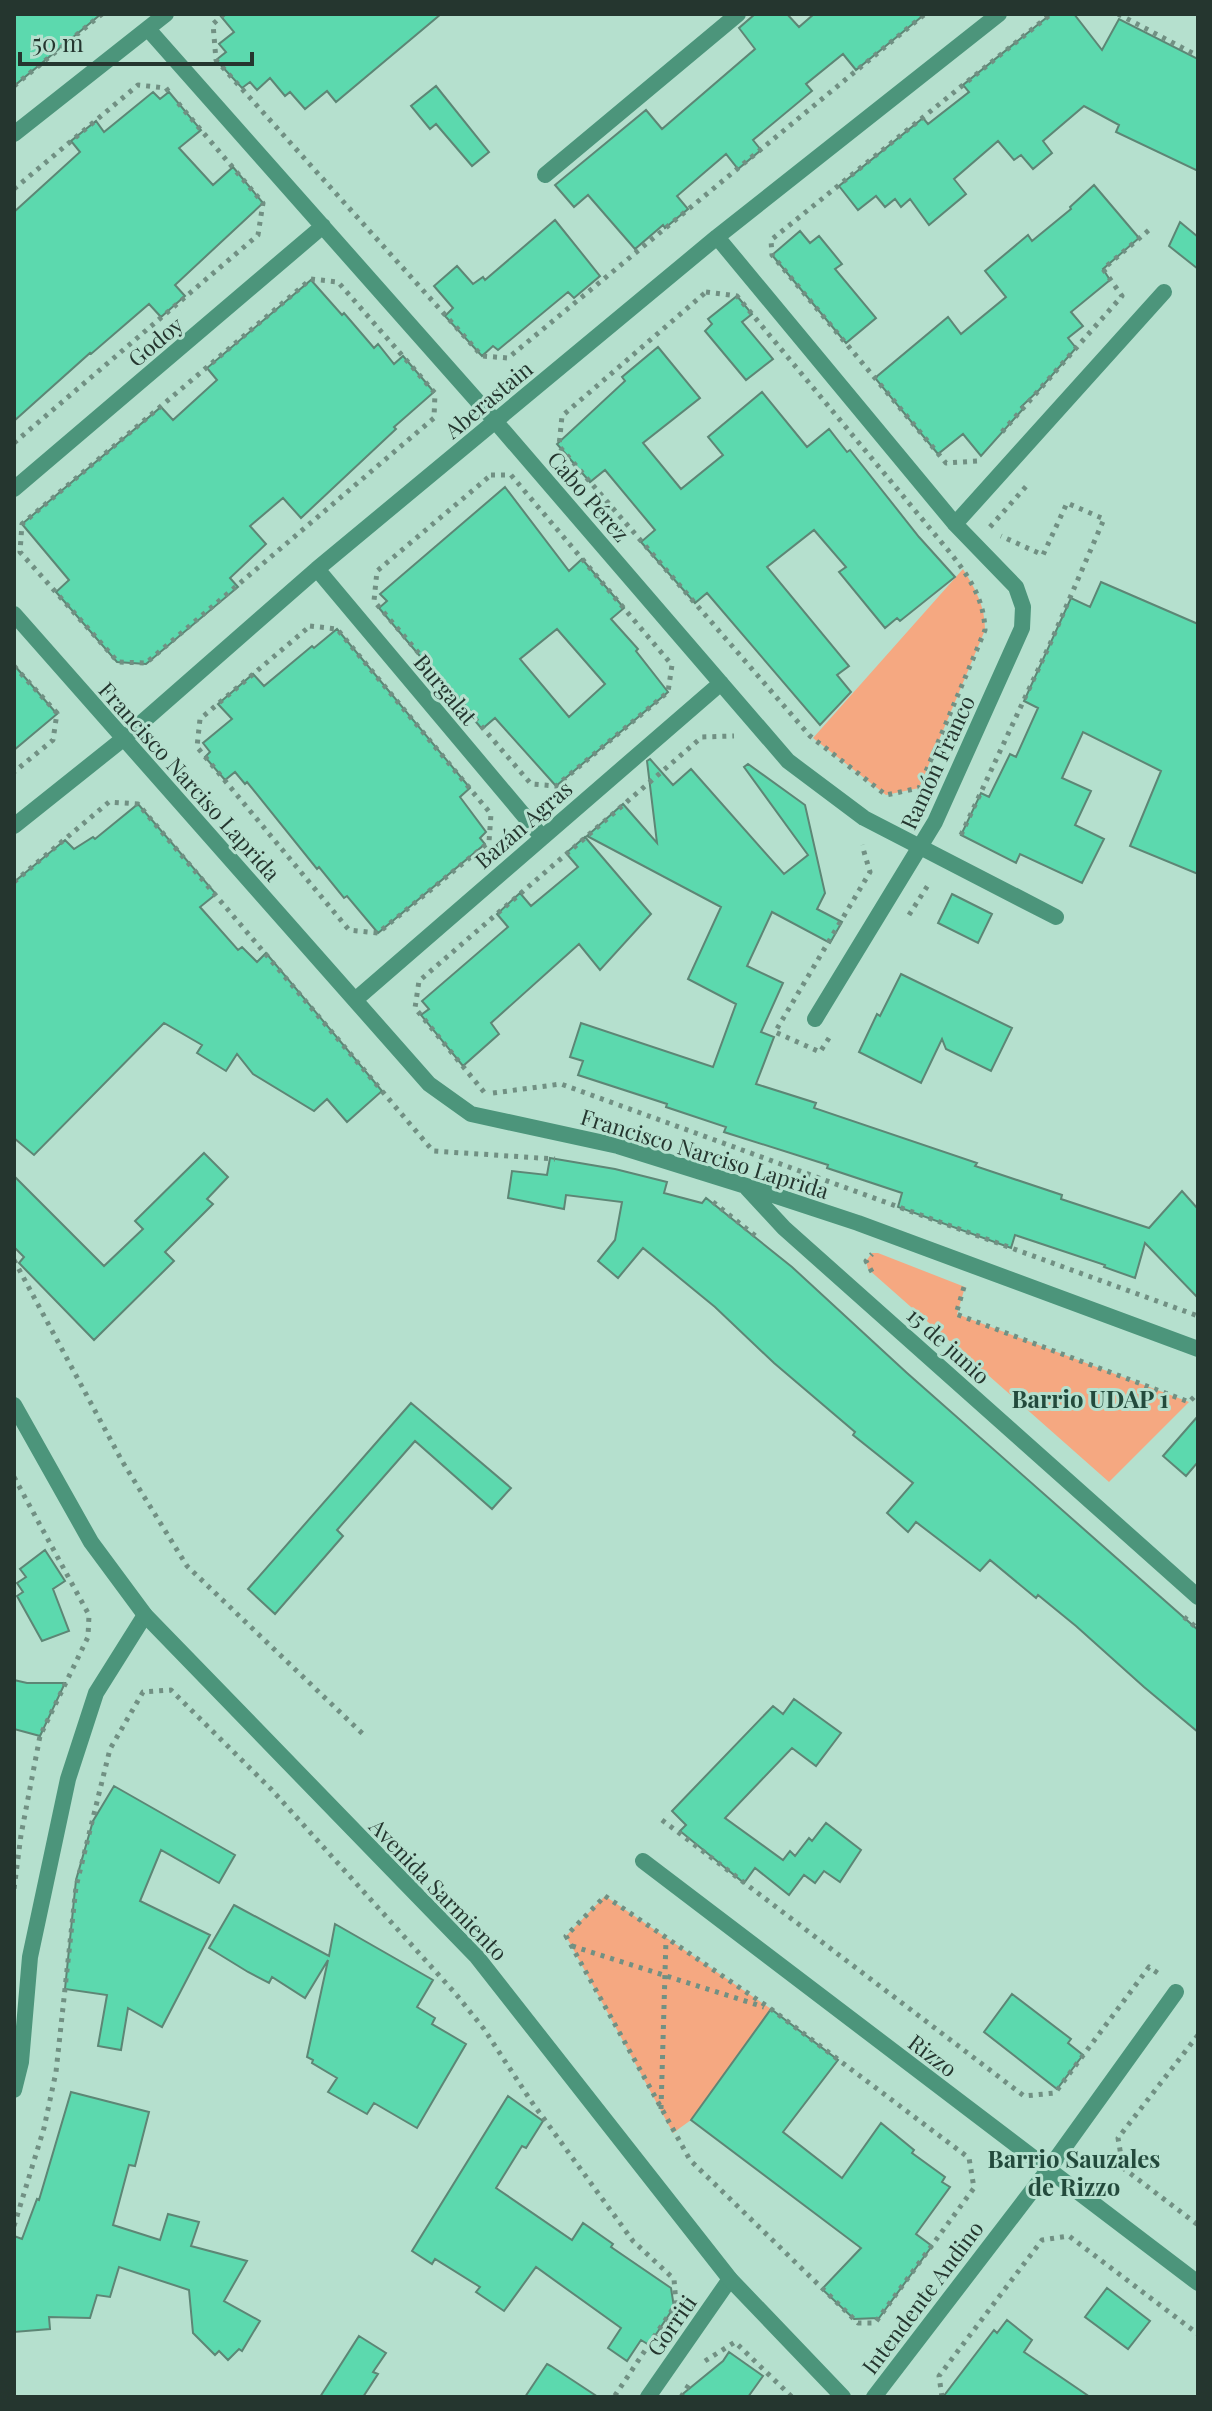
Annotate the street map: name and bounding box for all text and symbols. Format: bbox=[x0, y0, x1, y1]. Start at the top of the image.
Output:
scale bar bbox=[20, 16, 252, 66]
text: 50 m bbox=[32, 26, 84, 58]
street label: Godoy bbox=[121, 309, 189, 373]
street label: Aberastain bbox=[437, 353, 538, 445]
street label: Cabo Pérez bbox=[541, 444, 637, 548]
street label: Burgalat bbox=[408, 647, 485, 732]
street label: Francisco Narciso Laprida bbox=[92, 675, 288, 887]
street label: Ramón Franco bbox=[893, 690, 981, 834]
street label: Bazán Agras bbox=[468, 773, 578, 875]
street label: Francisco Narciso Laprida bbox=[577, 1101, 833, 1205]
street label: 15 de junio bbox=[901, 1300, 997, 1390]
district label: Barrio UDAP 1 bbox=[1011, 1382, 1169, 1414]
street label: Avenida Sarmiento bbox=[363, 1811, 515, 1967]
street label: Rizzo bbox=[903, 2027, 963, 2083]
district label: Barrio Sauzales de Rizzo bbox=[988, 2142, 1160, 2202]
street label: Intendente Andino bbox=[854, 2214, 990, 2380]
street label: Gorriti bbox=[639, 2289, 703, 2361]

